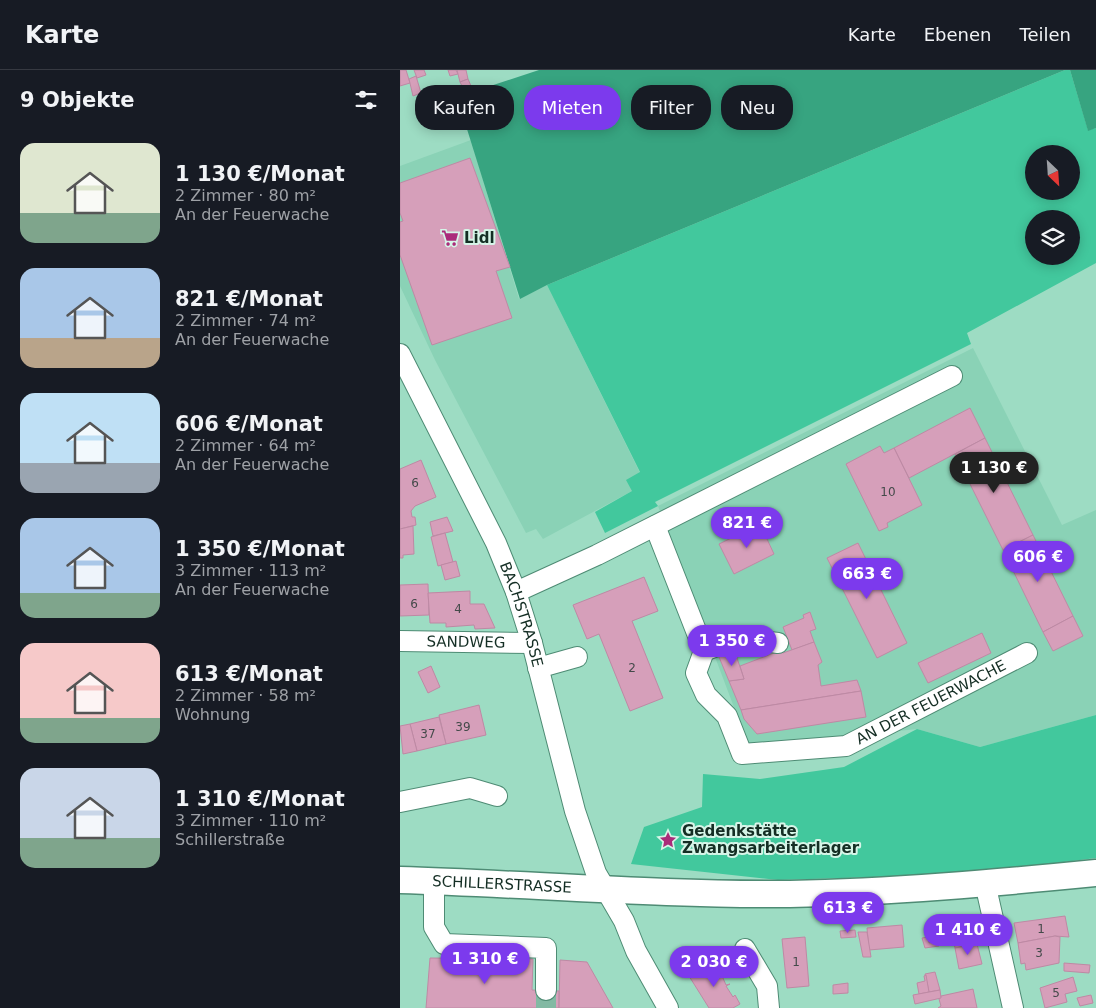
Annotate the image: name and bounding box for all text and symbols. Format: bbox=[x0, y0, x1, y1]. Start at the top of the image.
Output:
text: Karte bbox=[25, 21, 99, 49]
text: Karte bbox=[848, 24, 896, 45]
text: Ebenen bbox=[924, 24, 992, 45]
text: Teilen bbox=[1020, 24, 1071, 45]
chip: Kaufen bbox=[415, 85, 514, 130]
chip: Mieten bbox=[524, 85, 621, 130]
chip: Filter bbox=[631, 85, 711, 130]
chip: Neu bbox=[721, 85, 793, 130]
icon: filters bbox=[352, 86, 380, 114]
text: 9 Objekte bbox=[20, 88, 135, 112]
north arrow bbox=[1025, 145, 1080, 200]
map controls bbox=[1025, 145, 1080, 265]
text: 1 130 €/Monat bbox=[175, 162, 345, 186]
icon: home bbox=[60, 163, 120, 223]
text: 2 Zimmer · 80 m² bbox=[175, 186, 316, 205]
text: An der Feuerwache bbox=[175, 205, 329, 224]
button: layers bbox=[1025, 210, 1080, 265]
supermarket icon: Lidl bbox=[440, 228, 460, 248]
place label: Lidl bbox=[464, 229, 495, 247]
text: 821 €/Monat bbox=[175, 287, 323, 311]
icon: home bbox=[60, 288, 120, 348]
text: 2 Zimmer · 74 m² bbox=[175, 311, 316, 330]
text: An der Feuerwache bbox=[175, 330, 329, 349]
text: 606 €/Monat bbox=[175, 412, 323, 436]
icon: home bbox=[60, 413, 120, 473]
text: 2 Zimmer · 64 m² bbox=[175, 436, 316, 455]
pin: 1 130 € bbox=[948, 452, 1040, 494]
text: An der Feuerwache bbox=[175, 455, 329, 474]
text: 1 130 € bbox=[961, 458, 1027, 477]
house number: 6 bbox=[411, 476, 419, 490]
house number: 10 bbox=[880, 485, 896, 499]
pin: 821 € bbox=[712, 506, 782, 549]
text: 821 € bbox=[722, 513, 772, 532]
text: 1 350 €/Monat bbox=[175, 537, 345, 561]
icon: home bbox=[60, 538, 120, 598]
pin: 606 € bbox=[1003, 540, 1073, 583]
text: 606 € bbox=[1013, 547, 1063, 566]
pin: 663 € bbox=[832, 558, 902, 600]
street label: BACHSTRASSE bbox=[496, 559, 547, 669]
text: 3 Zimmer · 113 m² bbox=[175, 561, 326, 580]
text: 663 € bbox=[842, 564, 892, 583]
text: An der Feuerwache bbox=[175, 580, 329, 599]
house number: 6 bbox=[410, 597, 418, 611]
house number: 4 bbox=[454, 602, 462, 616]
pin: 1 350 € bbox=[686, 624, 778, 667]
text: 1 350 € bbox=[699, 631, 765, 650]
street label: SANDWEG bbox=[426, 632, 506, 652]
street label: AN DER FEUERWACHE bbox=[853, 656, 1009, 748]
house number: 2 bbox=[628, 661, 636, 675]
text: 613 €/Monat bbox=[175, 662, 323, 686]
icon: home bbox=[60, 663, 120, 723]
text: 2 Zimmer · 58 m² bbox=[175, 686, 316, 705]
text: Wohnung bbox=[175, 705, 250, 724]
house number: 39 bbox=[455, 720, 471, 734]
house number: 37 bbox=[420, 727, 436, 741]
text: 1 310 €/Monat bbox=[175, 787, 345, 811]
icon: home bbox=[60, 788, 120, 848]
text: 3 Zimmer · 110 m² bbox=[175, 811, 326, 830]
place label: Gedenkstätte Zwangsarbeiterlager bbox=[682, 822, 860, 857]
text: Schillerstraße bbox=[175, 830, 285, 849]
place icon: Gedenkstätte Zwangsarbeiterlager bbox=[658, 830, 678, 850]
street label: SCHILLERSTRASSE bbox=[432, 872, 572, 897]
pin: 613 € bbox=[813, 892, 883, 934]
text: 613 € bbox=[823, 898, 873, 917]
pin: 1 410 € bbox=[922, 914, 1014, 956]
text: 1 410 € bbox=[935, 920, 1001, 939]
house number: 1 bbox=[1037, 922, 1045, 936]
pin: 1 310 € bbox=[439, 942, 531, 985]
pin: 2 030 € bbox=[668, 946, 760, 988]
house number: 3 bbox=[1035, 946, 1043, 960]
text: 1 310 € bbox=[452, 949, 518, 968]
text: 2 030 € bbox=[681, 952, 747, 971]
house number: 1 bbox=[792, 955, 800, 969]
house number: 5 bbox=[1052, 986, 1060, 1000]

